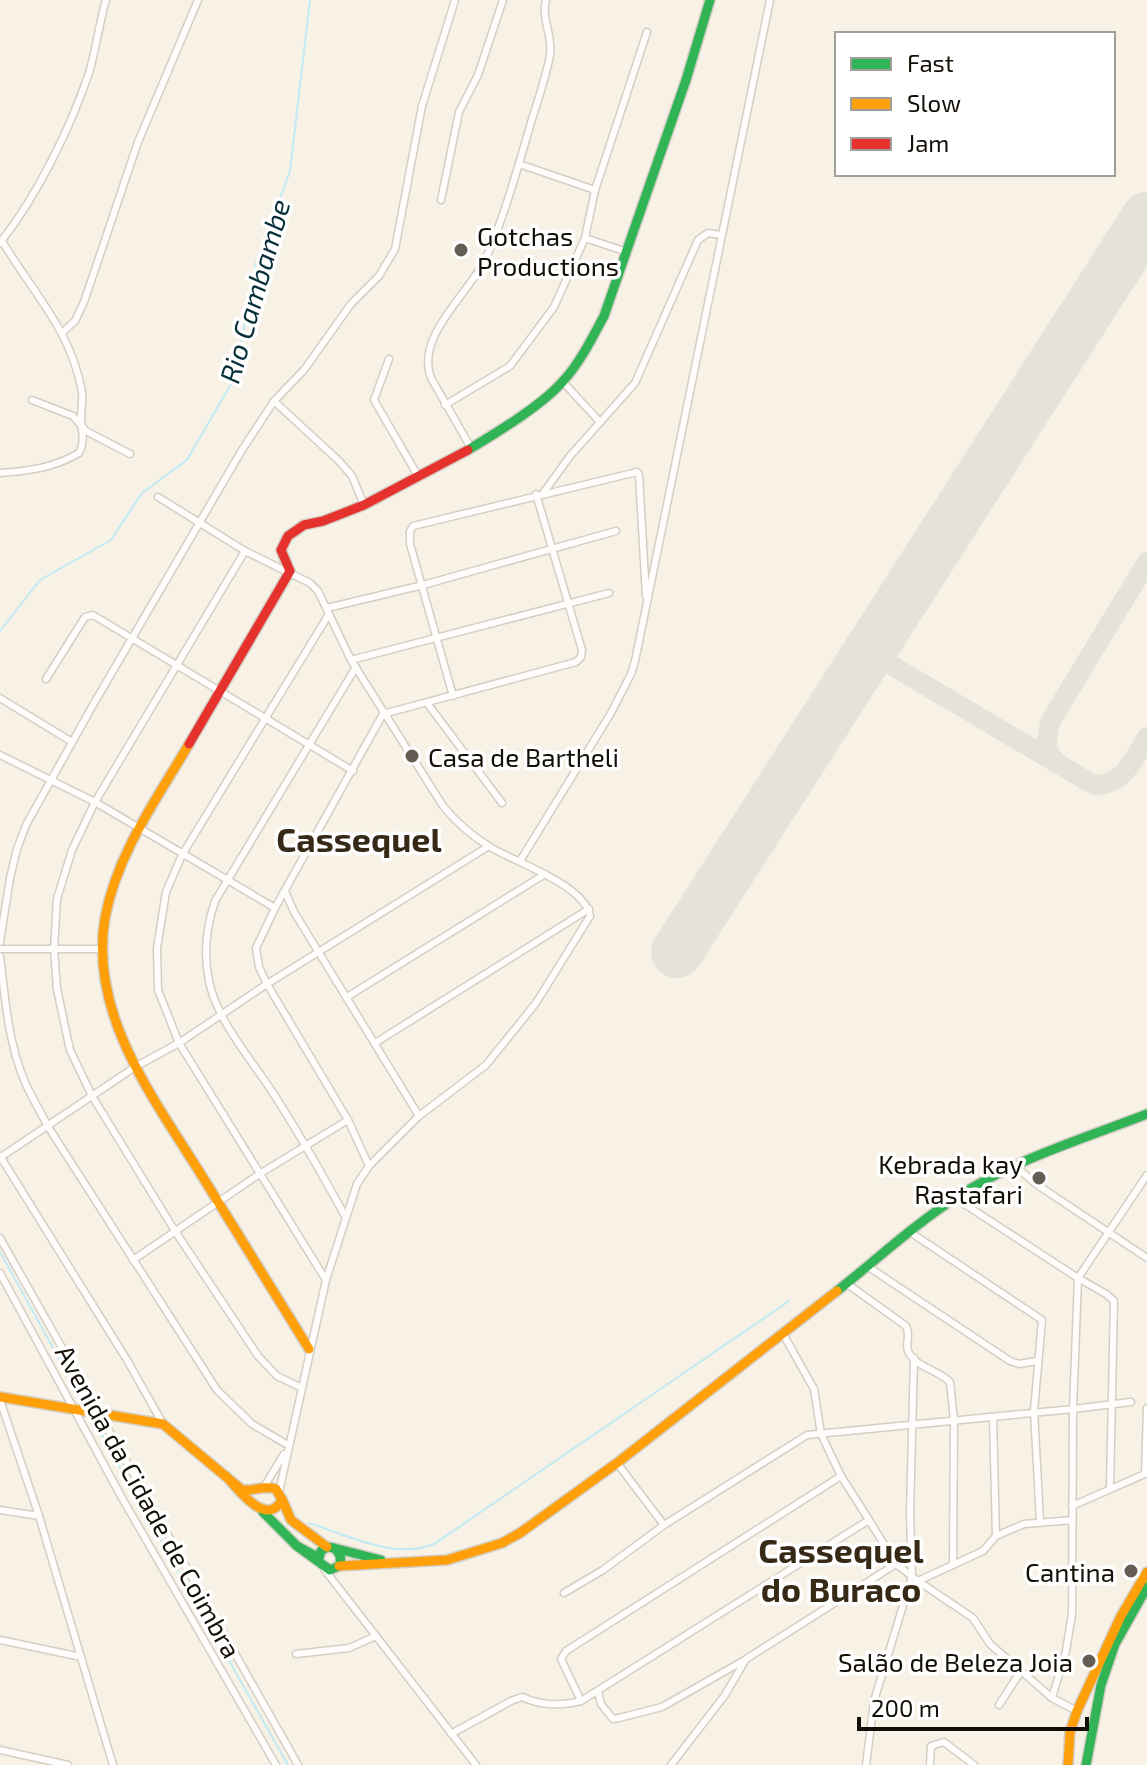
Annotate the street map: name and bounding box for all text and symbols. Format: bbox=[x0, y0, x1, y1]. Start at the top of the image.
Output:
legend bbox=[835, 32, 1115, 176]
text: Fast bbox=[907, 48, 954, 77]
text: Slow bbox=[907, 88, 961, 117]
text: Jam bbox=[907, 128, 949, 157]
water label: Rio Cambambe bbox=[211, 195, 297, 387]
place label: Gotchas Productions bbox=[477, 220, 619, 281]
marker: Gotchas Productions bbox=[452, 241, 470, 259]
place label: Casa de Bartheli bbox=[428, 741, 619, 772]
marker: Casa de Bartheli bbox=[403, 747, 421, 765]
district label: Cassequel bbox=[276, 818, 443, 859]
place label: Kebrada kay Rastafari bbox=[878, 1148, 1023, 1209]
marker: Kebrada kay Rastafari bbox=[1030, 1169, 1048, 1187]
street label: Avenida da Cidade de Coimbra bbox=[50, 1339, 248, 1663]
district label: Cassequel do Buraco bbox=[758, 1529, 925, 1609]
place label: Cantina bbox=[1025, 1556, 1115, 1587]
marker: Cantina bbox=[1122, 1562, 1140, 1580]
place label: Salão de Beleza Joia bbox=[838, 1646, 1073, 1677]
marker: Salão de Beleza Joia bbox=[1080, 1652, 1098, 1670]
scale bar bbox=[859, 1681, 1087, 1731]
text: 200 m bbox=[871, 1693, 940, 1722]

